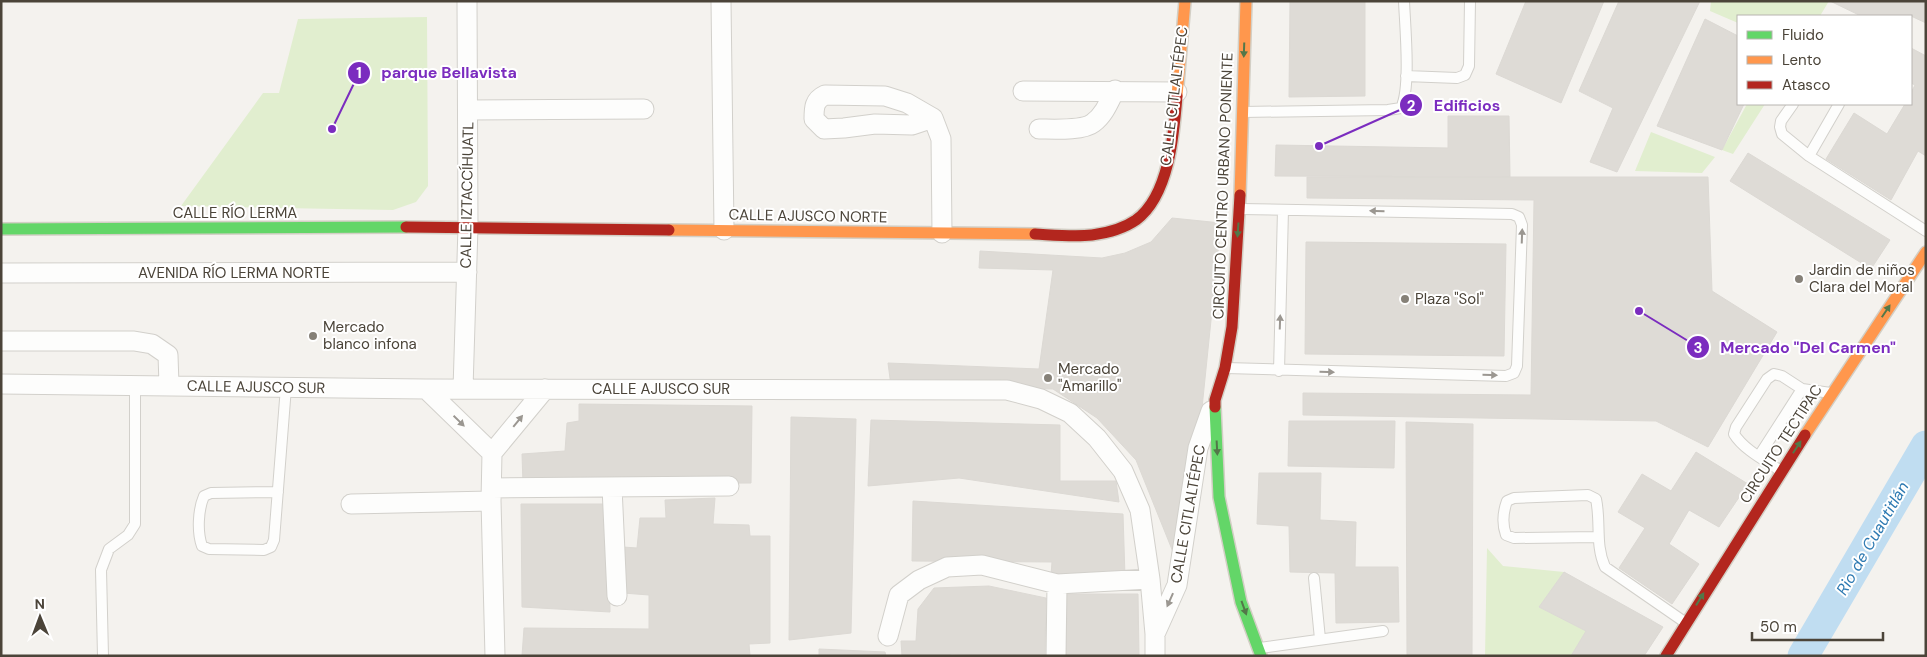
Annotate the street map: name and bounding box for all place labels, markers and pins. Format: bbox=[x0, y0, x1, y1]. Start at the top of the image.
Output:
callout: parque Bellavista bbox=[346, 57, 527, 88]
callout: Edificios bbox=[1399, 90, 1510, 121]
place label: Jardin de niños Clara del Moral bbox=[1809, 260, 1915, 297]
marker: Jardin de niños Clara del Moral bbox=[1793, 273, 1805, 285]
place label: Plaza "Sol" bbox=[1415, 289, 1484, 309]
marker: Plaza "Sol" bbox=[1399, 293, 1411, 305]
place label: Mercado blanco infona bbox=[323, 317, 417, 354]
marker: Mercado blanco infona bbox=[307, 330, 319, 342]
callout: Mercado "Del Carmen" bbox=[1685, 332, 1906, 363]
place label: Mercado "Amarillo" bbox=[1058, 359, 1121, 396]
marker: Mercado "Amarillo" bbox=[1042, 372, 1054, 384]

